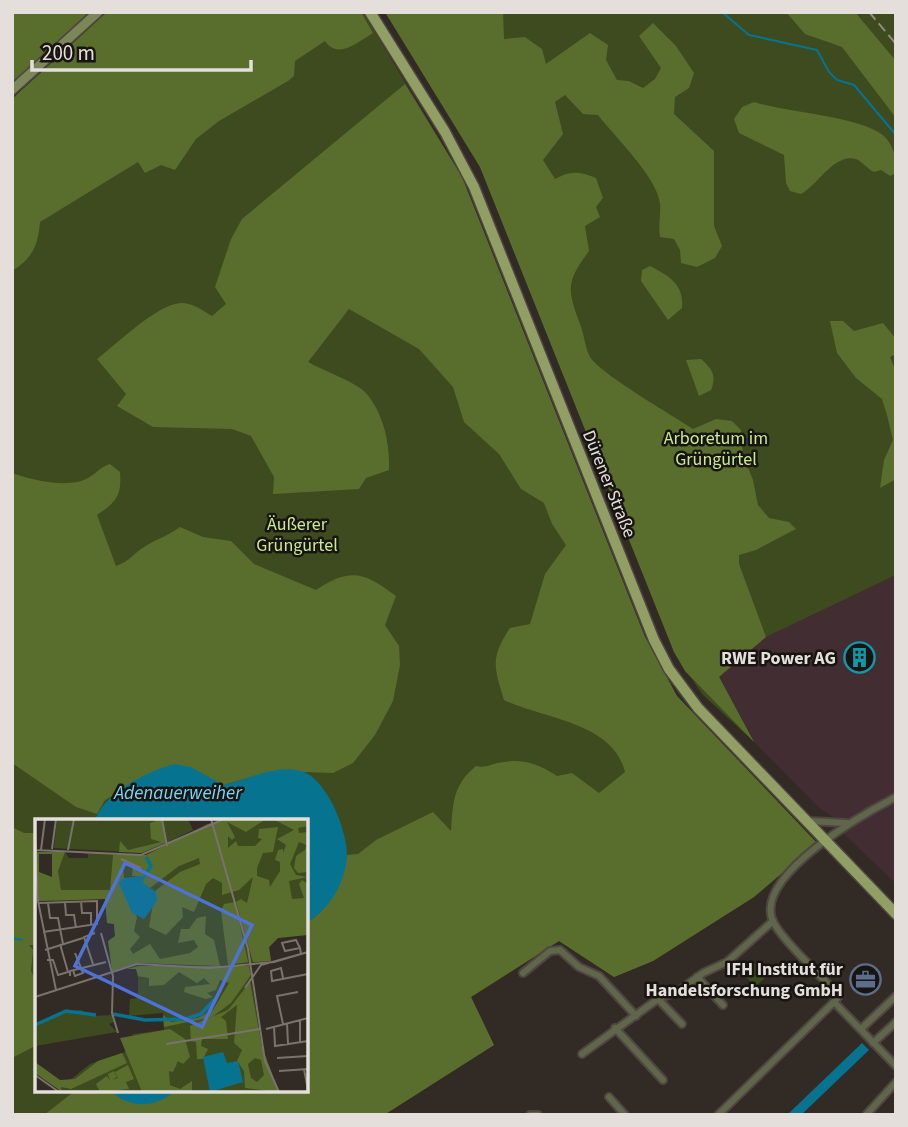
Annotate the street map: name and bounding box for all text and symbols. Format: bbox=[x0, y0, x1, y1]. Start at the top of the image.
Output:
scale bar bbox=[32, 28, 250, 72]
text: 200 m bbox=[42, 38, 95, 68]
street label: Dürener Straße bbox=[576, 426, 642, 542]
park label: Arboretum im Grüngürtel bbox=[664, 426, 768, 472]
park label: Äußerer Grüngürtel bbox=[256, 512, 338, 558]
building icon: RWE Power AG bbox=[842, 641, 876, 675]
place label: RWE Power AG bbox=[721, 646, 836, 671]
water label: Adenauerweiher bbox=[113, 780, 243, 807]
inset map bbox=[35, 819, 308, 1092]
place label: IFH Institut für Handelsforschung GmbH bbox=[646, 957, 844, 1003]
office icon: IFH Institut für Handelsforschung GmbH bbox=[849, 962, 883, 996]

